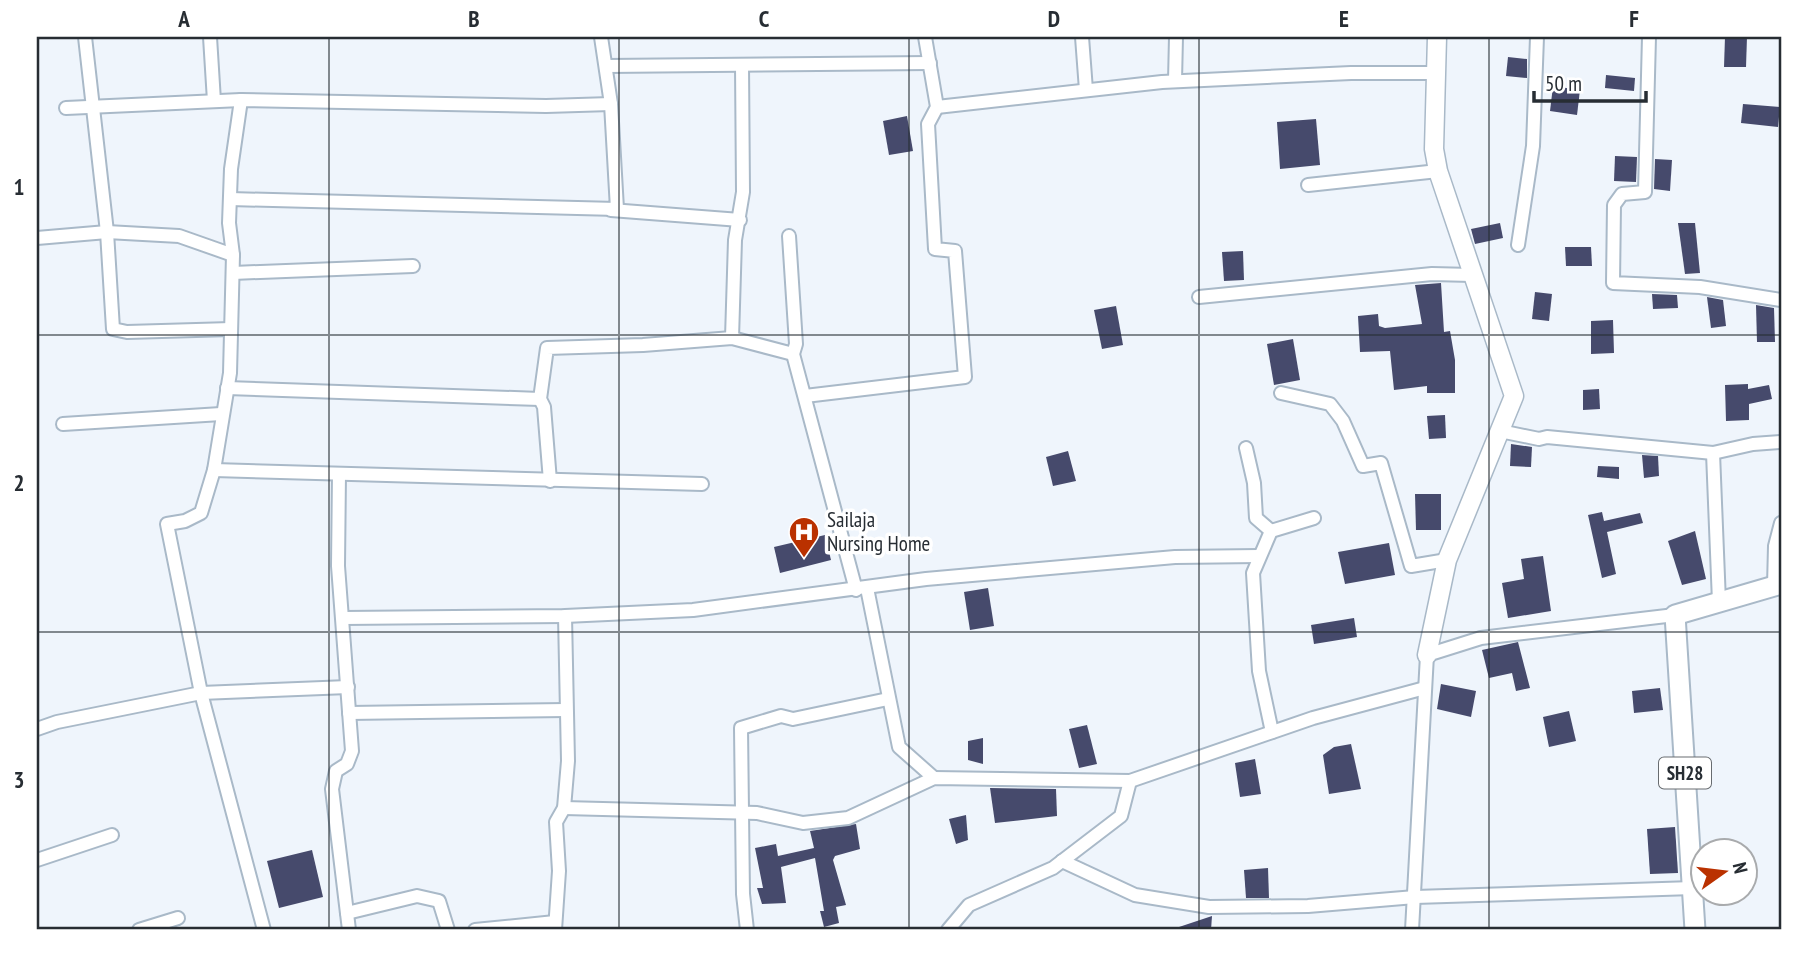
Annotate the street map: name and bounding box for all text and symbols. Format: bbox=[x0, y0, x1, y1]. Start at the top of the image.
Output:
text: A bbox=[177, 4, 190, 33]
text: B bbox=[468, 4, 480, 33]
text: C bbox=[759, 4, 770, 33]
text: D bbox=[1048, 4, 1060, 33]
text: E bbox=[1339, 4, 1349, 33]
text: F bbox=[1629, 4, 1639, 33]
scale bar bbox=[1534, 60, 1646, 104]
text: 50 m bbox=[1545, 70, 1582, 97]
text: 1 bbox=[14, 172, 25, 201]
text: 2 bbox=[14, 468, 25, 497]
place label: Sailaja Nursing Home bbox=[827, 506, 930, 557]
hospital icon: Sailaja Nursing Home bbox=[787, 515, 821, 559]
road number: SH28 bbox=[1659, 758, 1711, 788]
text: 3 bbox=[14, 765, 25, 794]
north arrow bbox=[1688, 838, 1758, 908]
text: N bbox=[1728, 860, 1753, 876]

